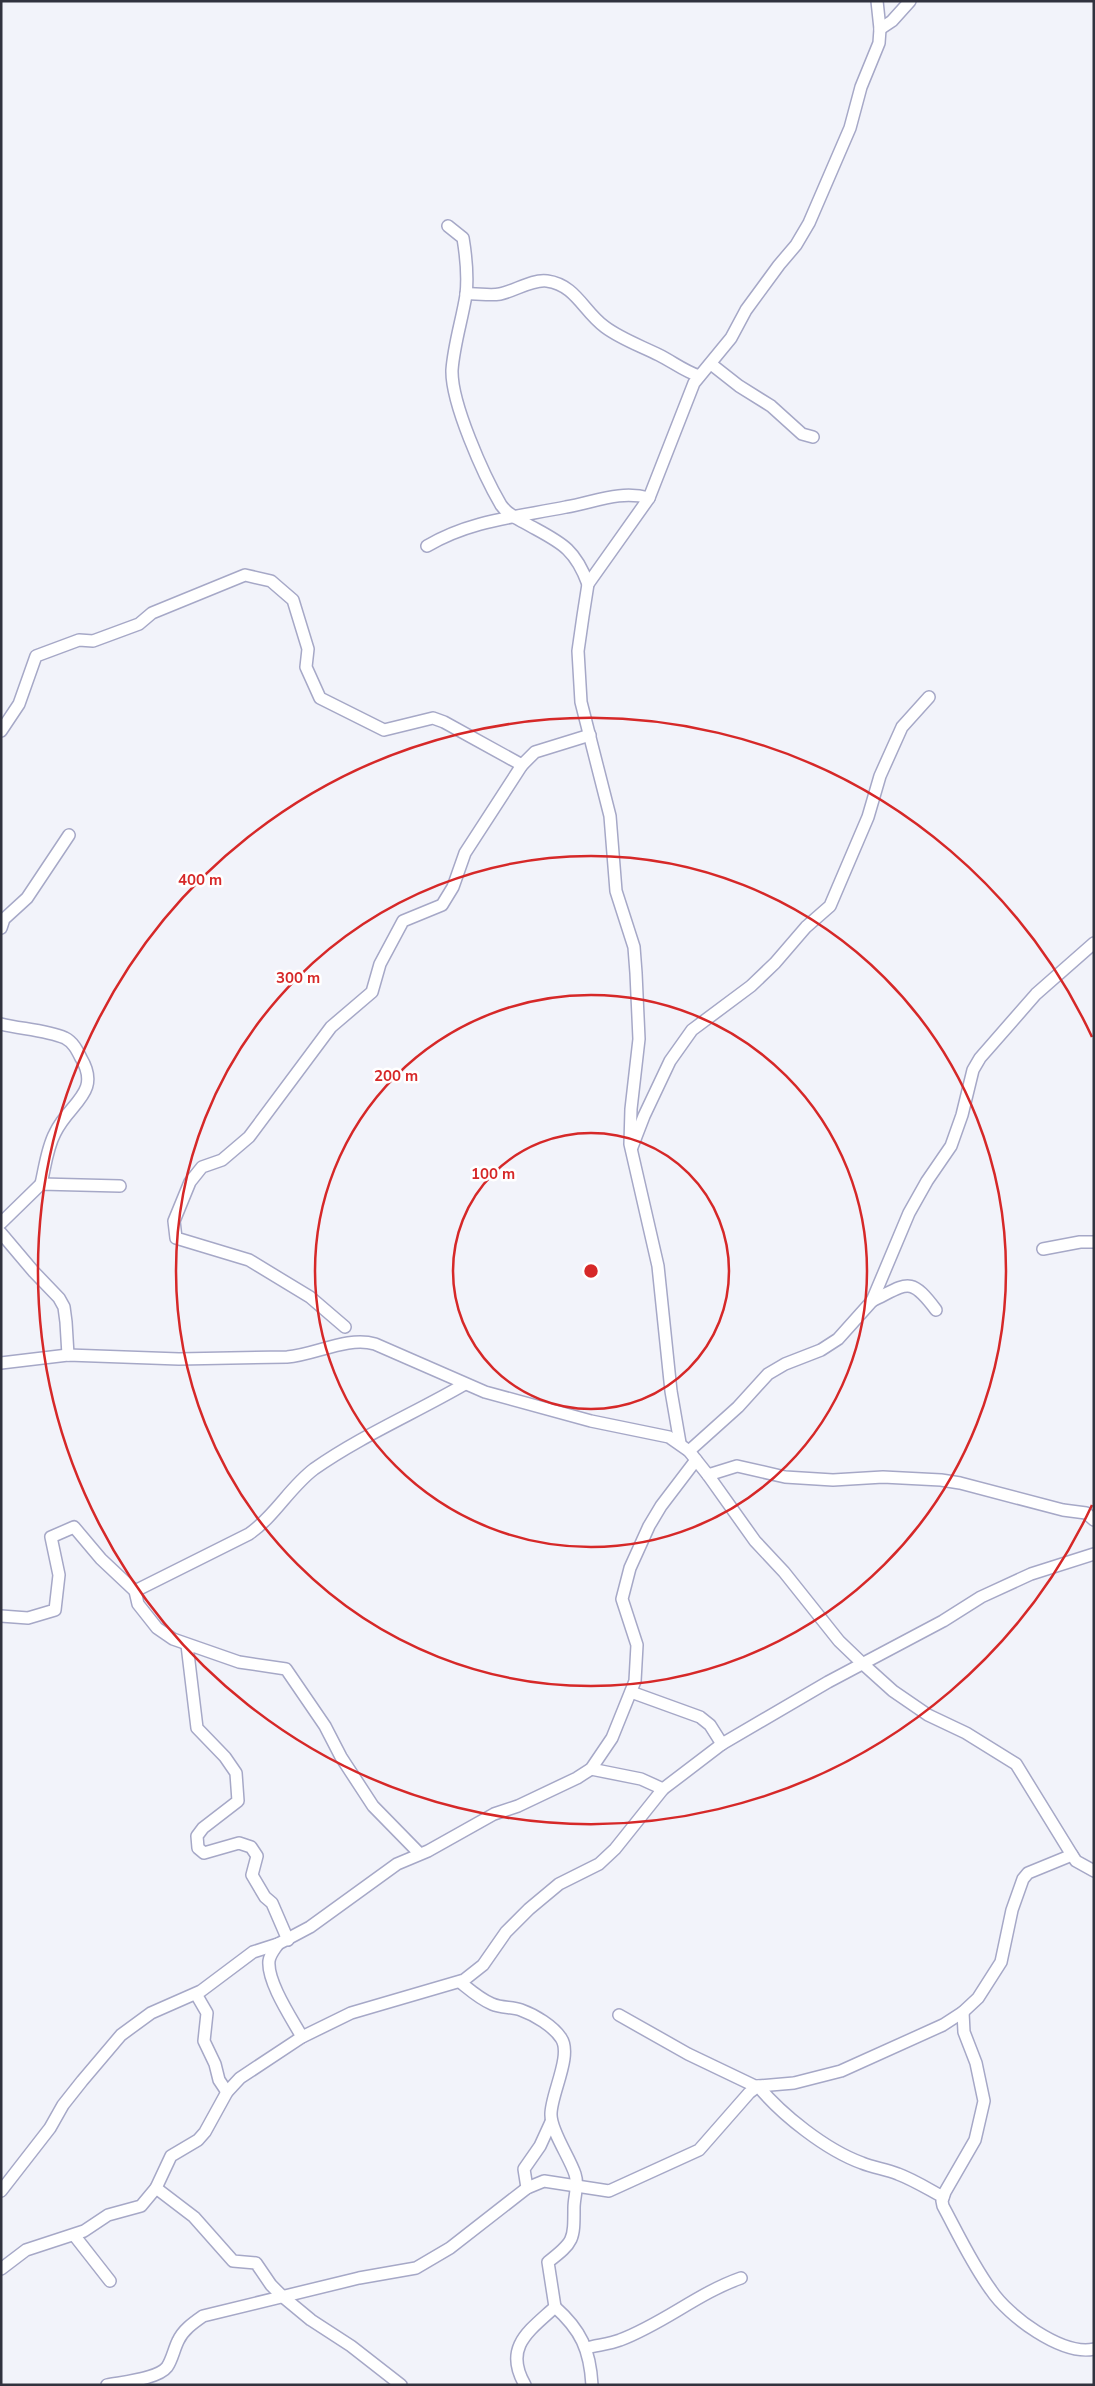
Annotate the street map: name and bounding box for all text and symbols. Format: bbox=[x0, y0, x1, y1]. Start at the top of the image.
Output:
text: 400 m bbox=[178, 870, 222, 890]
text: 300 m bbox=[276, 968, 320, 988]
text: 200 m bbox=[374, 1066, 418, 1086]
text: 100 m bbox=[471, 1164, 515, 1184]
centre of rings bbox=[582, 1262, 600, 1280]

